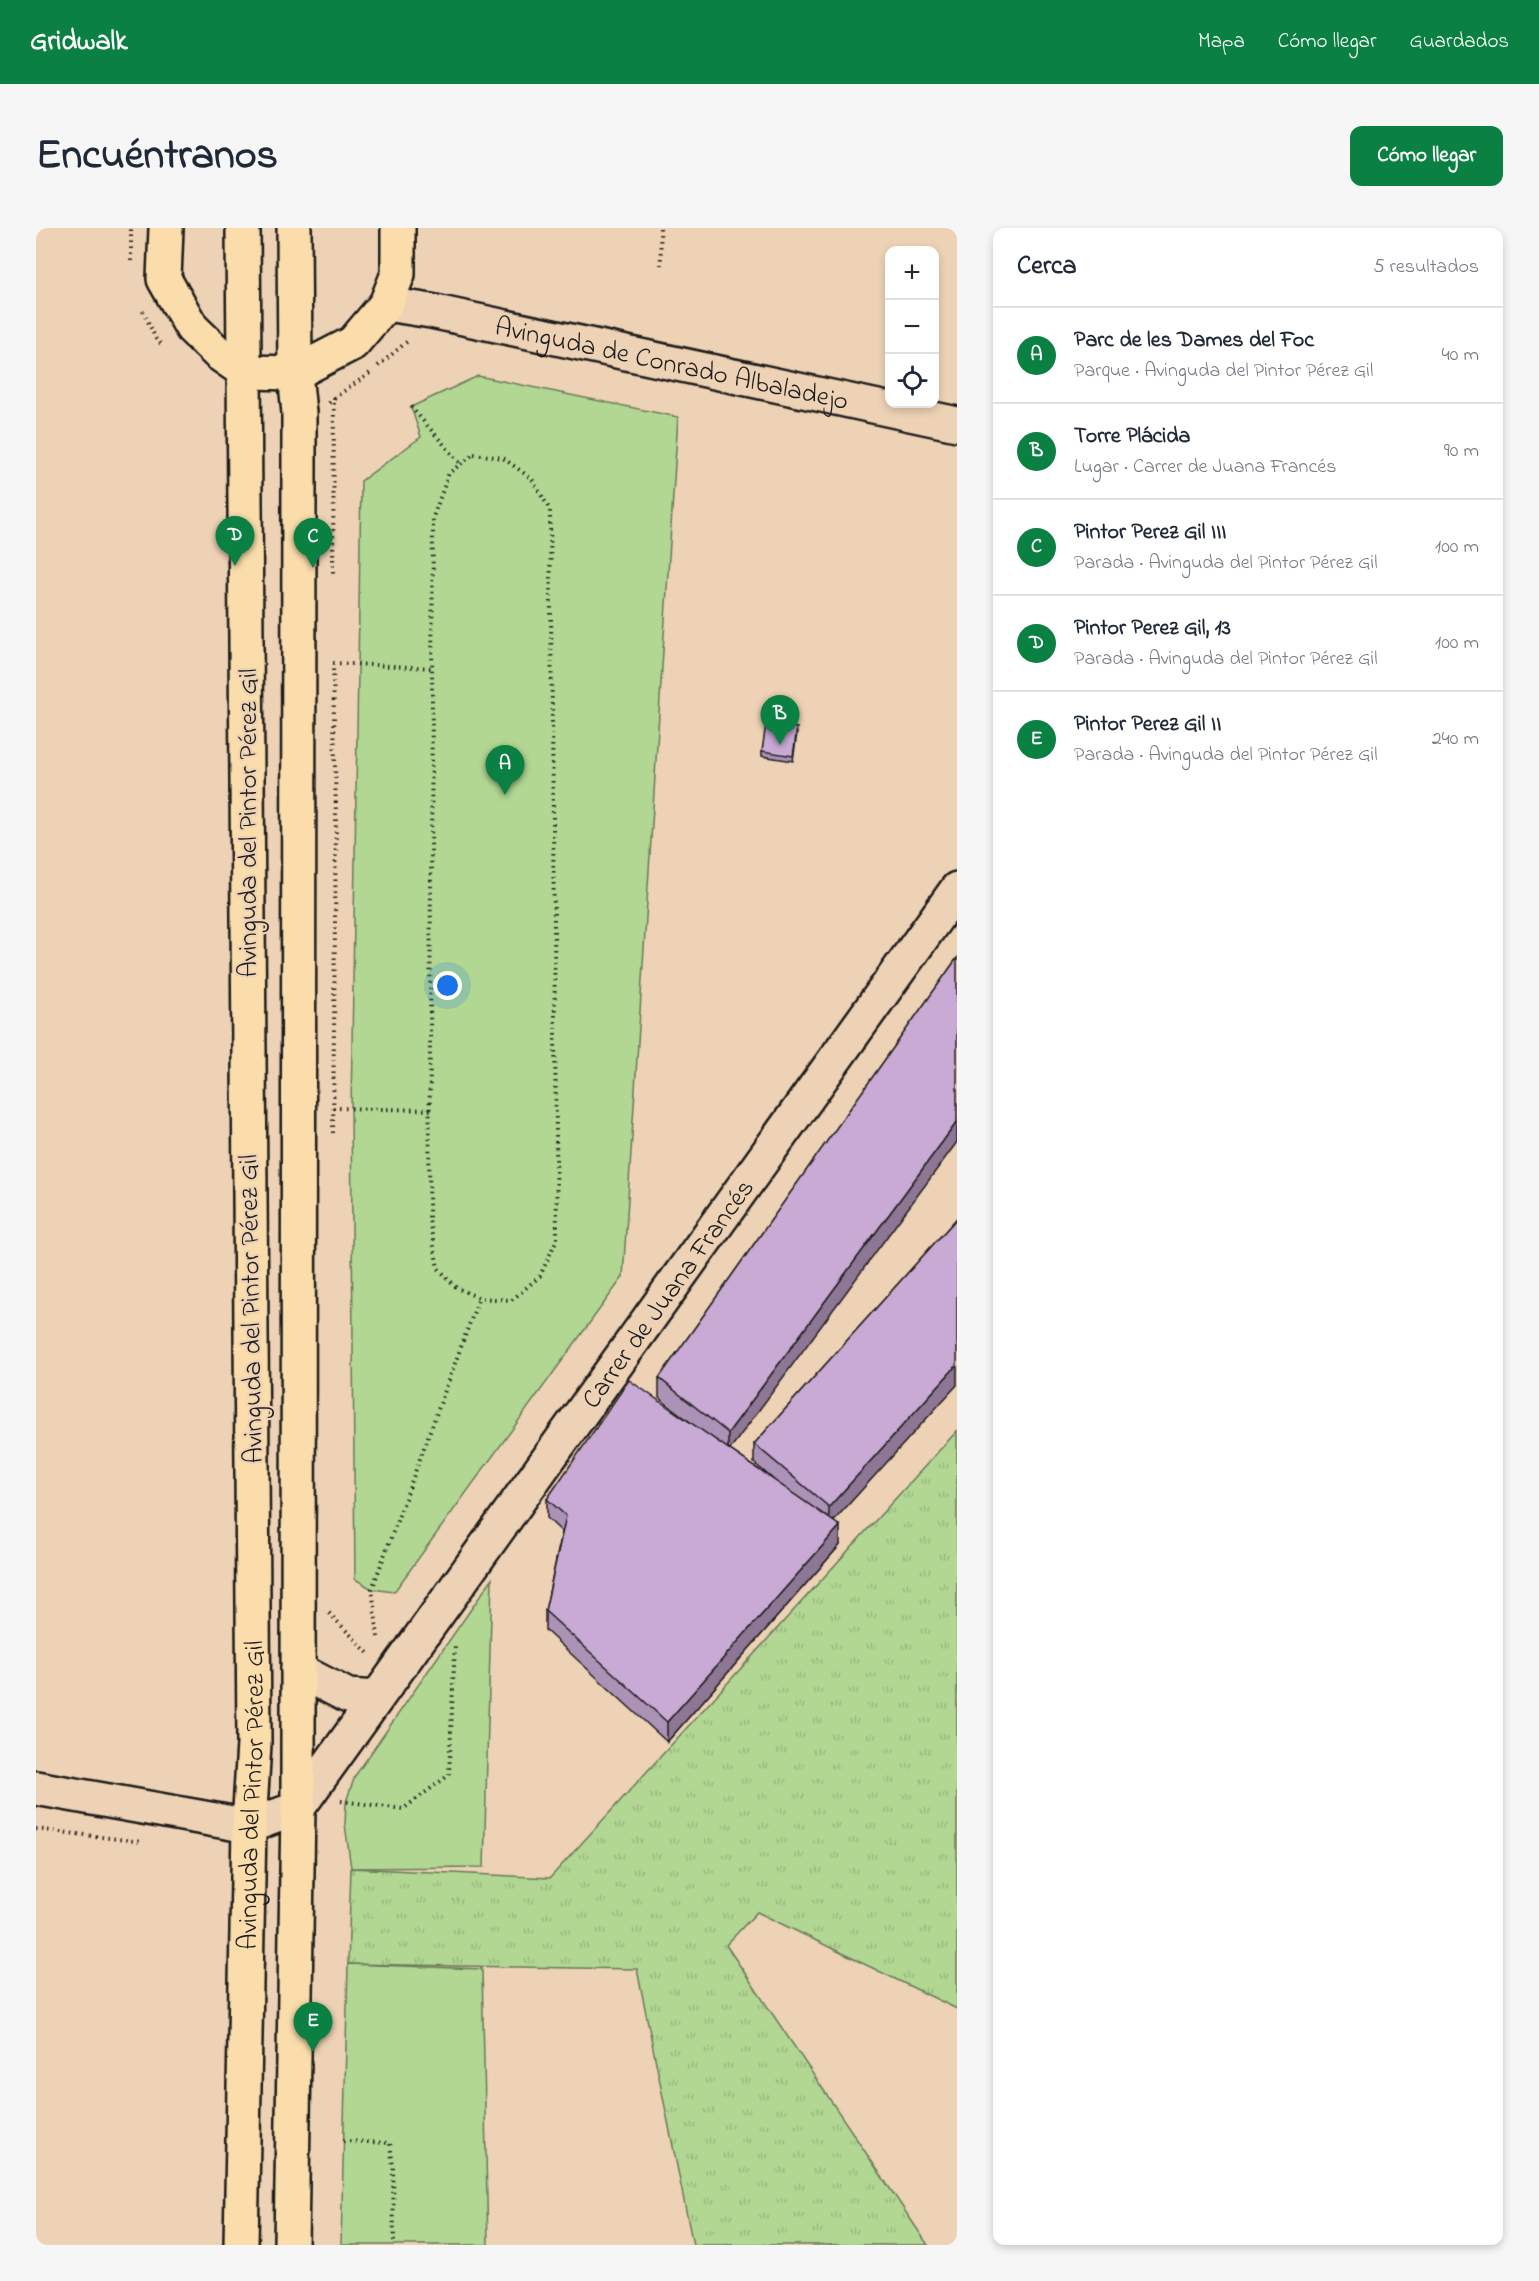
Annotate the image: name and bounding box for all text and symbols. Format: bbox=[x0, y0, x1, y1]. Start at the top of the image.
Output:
text: Gridwalk bbox=[30, 22, 127, 63]
text: Mapa bbox=[1198, 27, 1245, 57]
text: Cómo llegar bbox=[1278, 27, 1376, 57]
text: Guardados bbox=[1409, 27, 1509, 57]
text: Encuéntranos bbox=[36, 126, 278, 187]
button: Cómo llegar bbox=[1350, 126, 1503, 186]
map controls bbox=[885, 246, 939, 408]
button: + bbox=[885, 246, 939, 300]
text: Cerca bbox=[1017, 248, 1077, 286]
text: 5 resultados bbox=[1373, 253, 1479, 282]
button: − bbox=[885, 300, 939, 354]
street label: Avinguda de Conrado Albaladejo bbox=[491, 308, 852, 422]
text: Parc de les Dames del Foc bbox=[1074, 325, 1314, 357]
text: A bbox=[1030, 341, 1043, 370]
text: 40 m bbox=[1442, 341, 1479, 370]
button: locate bbox=[885, 354, 939, 408]
text: Parque · Avinguda del Pintor Pérez Gil bbox=[1074, 357, 1373, 386]
text: Torre Plácida bbox=[1074, 421, 1190, 453]
text: B bbox=[1030, 437, 1043, 466]
text: 90 m bbox=[1444, 437, 1479, 466]
text: Lugar · Carrer de Juana Francés bbox=[1074, 453, 1336, 482]
pin: D bbox=[216, 516, 254, 566]
text: Pintor Perez Gil III bbox=[1074, 517, 1227, 549]
pin: C bbox=[294, 518, 332, 568]
text: C bbox=[1031, 533, 1042, 562]
text: 100 m bbox=[1435, 533, 1479, 562]
text: Parada · Avinguda del Pintor Pérez Gil bbox=[1074, 549, 1378, 578]
text: Pintor Perez Gil, 13 bbox=[1074, 613, 1231, 645]
text: D bbox=[1029, 629, 1044, 658]
text: 100 m bbox=[1435, 629, 1479, 658]
text: Parada · Avinguda del Pintor Pérez Gil bbox=[1074, 645, 1378, 674]
street label: Avinguda del Pintor Pérez Gil bbox=[230, 668, 269, 978]
pin: B bbox=[760, 696, 800, 745]
text: Pintor Perez Gil II bbox=[1074, 709, 1221, 741]
text: E bbox=[1030, 725, 1043, 754]
text: 240 m bbox=[1432, 725, 1479, 754]
text: Parada · Avinguda del Pintor Pérez Gil bbox=[1074, 741, 1378, 770]
pin: A bbox=[486, 746, 524, 795]
your location bbox=[433, 971, 462, 1000]
street label: Avinguda del Pintor Pérez Gil bbox=[230, 1154, 275, 1464]
street label: Carrer de Juana Francés bbox=[573, 1172, 765, 1418]
street label: Avinguda del Pintor Pérez Gil bbox=[230, 1640, 276, 1950]
pin: E bbox=[294, 2002, 332, 2052]

